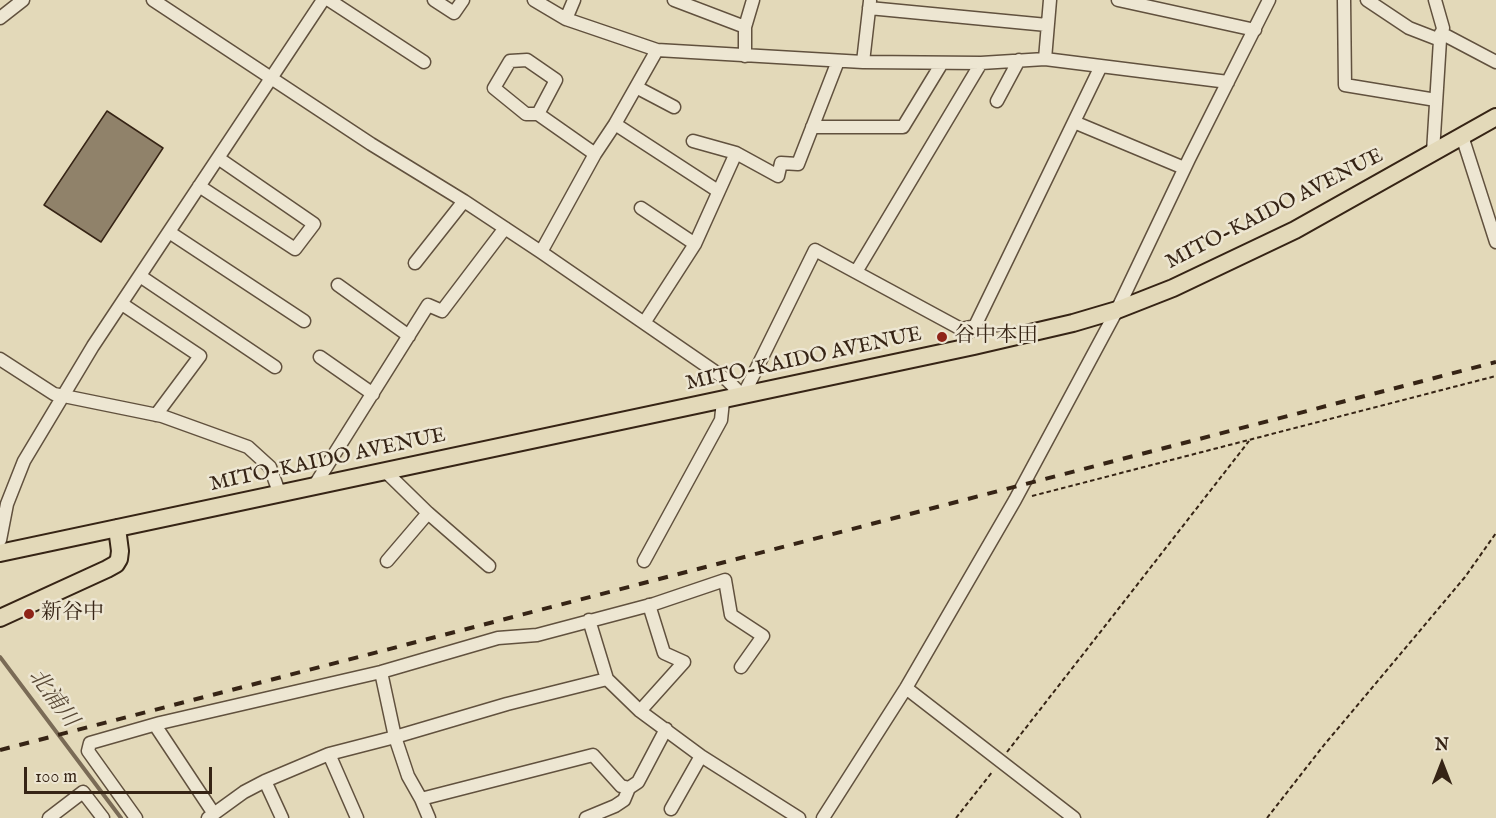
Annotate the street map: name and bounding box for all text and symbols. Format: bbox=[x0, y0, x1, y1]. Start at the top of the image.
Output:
street label: MITO-KAIDO AVENUE bbox=[1162, 144, 1388, 276]
street label: MITO-KAIDO AVENUE bbox=[684, 323, 924, 397]
place label: 谷中本田 bbox=[954, 324, 1038, 350]
marker: 谷中本田 bbox=[935, 330, 949, 344]
street label: MITO-KAIDO AVENUE bbox=[208, 424, 448, 498]
place label: 新谷中 bbox=[41, 601, 104, 627]
marker: 新谷中 bbox=[22, 607, 36, 621]
water label: 北浦川 bbox=[22, 665, 82, 733]
north arrow bbox=[1412, 734, 1472, 794]
text: N bbox=[1435, 736, 1449, 756]
scale bar bbox=[27, 755, 214, 793]
text: 100 m bbox=[35, 766, 77, 789]

